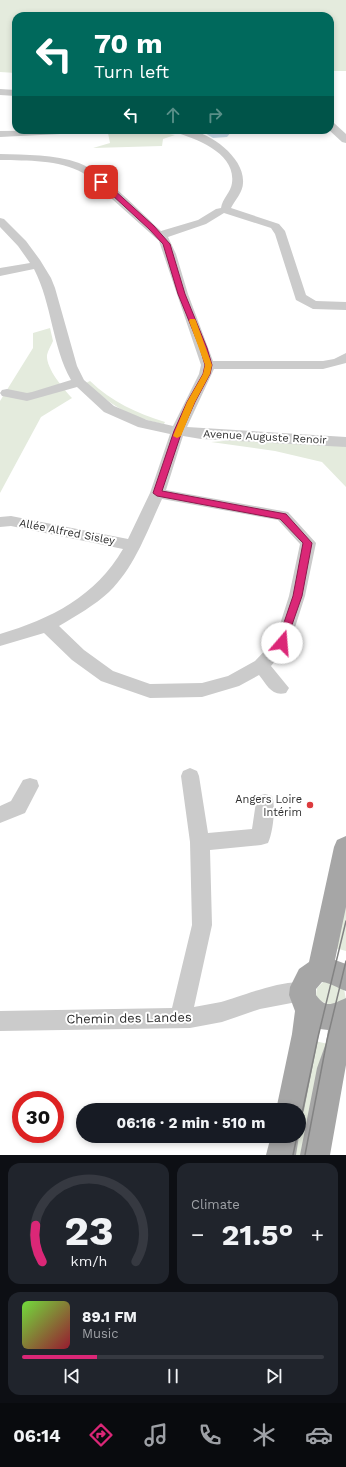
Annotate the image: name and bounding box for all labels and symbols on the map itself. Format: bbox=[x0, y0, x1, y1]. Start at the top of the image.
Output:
pin bbox=[84, 165, 118, 199]
street label: Avenue Auguste Renoir bbox=[203, 427, 328, 447]
street label: Allée Alfred Sisley bbox=[18, 516, 116, 548]
position arrow bbox=[261, 622, 303, 664]
place label: Angers Loire Intérim bbox=[235, 793, 302, 819]
marker: Angers Loire Intérim bbox=[305, 800, 315, 810]
street label: Chemin des Landes bbox=[66, 1009, 192, 1027]
speed limit sign: 30 bbox=[12, 1091, 64, 1143]

